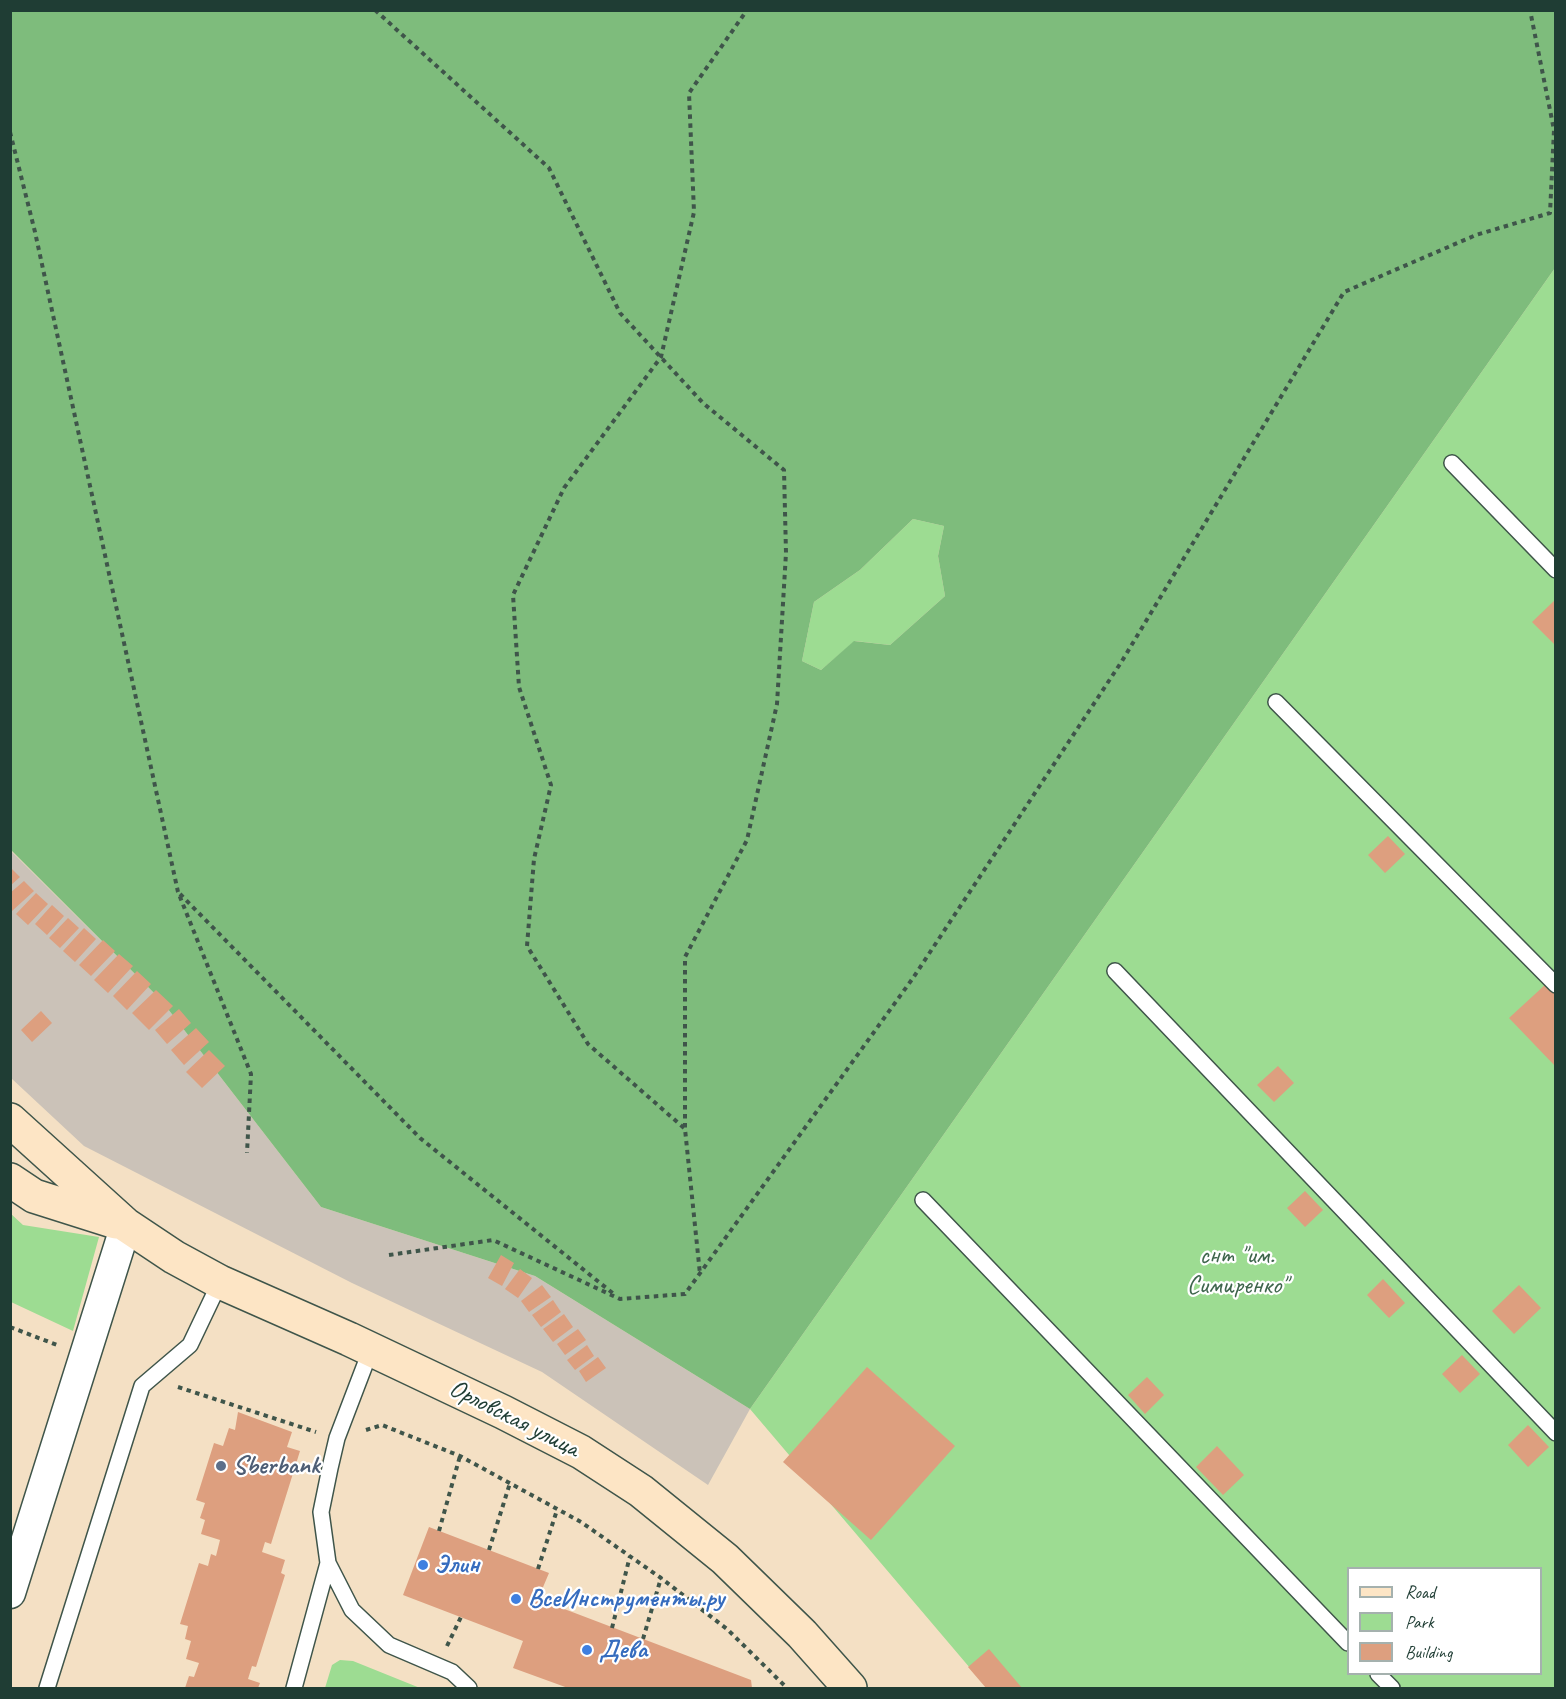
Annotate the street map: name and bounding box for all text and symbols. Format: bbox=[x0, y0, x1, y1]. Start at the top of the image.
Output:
park label: снт "им. Симиренко" bbox=[1187, 1240, 1287, 1302]
street label: Орловская улица bbox=[444, 1373, 584, 1465]
place label: Sberbank bbox=[233, 1450, 320, 1482]
marker: Sberbank bbox=[214, 1459, 228, 1473]
place label: Элин bbox=[435, 1549, 479, 1581]
marker: Элин bbox=[416, 1558, 430, 1572]
legend bbox=[1347, 1567, 1542, 1675]
text: Road bbox=[1405, 1581, 1435, 1603]
place label: ВсеИнструменты.ру bbox=[528, 1583, 724, 1615]
marker: ВсеИнструменты.ру bbox=[509, 1592, 523, 1606]
text: Park bbox=[1405, 1611, 1434, 1633]
place label: Дева bbox=[599, 1634, 648, 1666]
text: Building bbox=[1405, 1641, 1452, 1663]
marker: Дева bbox=[580, 1643, 594, 1657]

